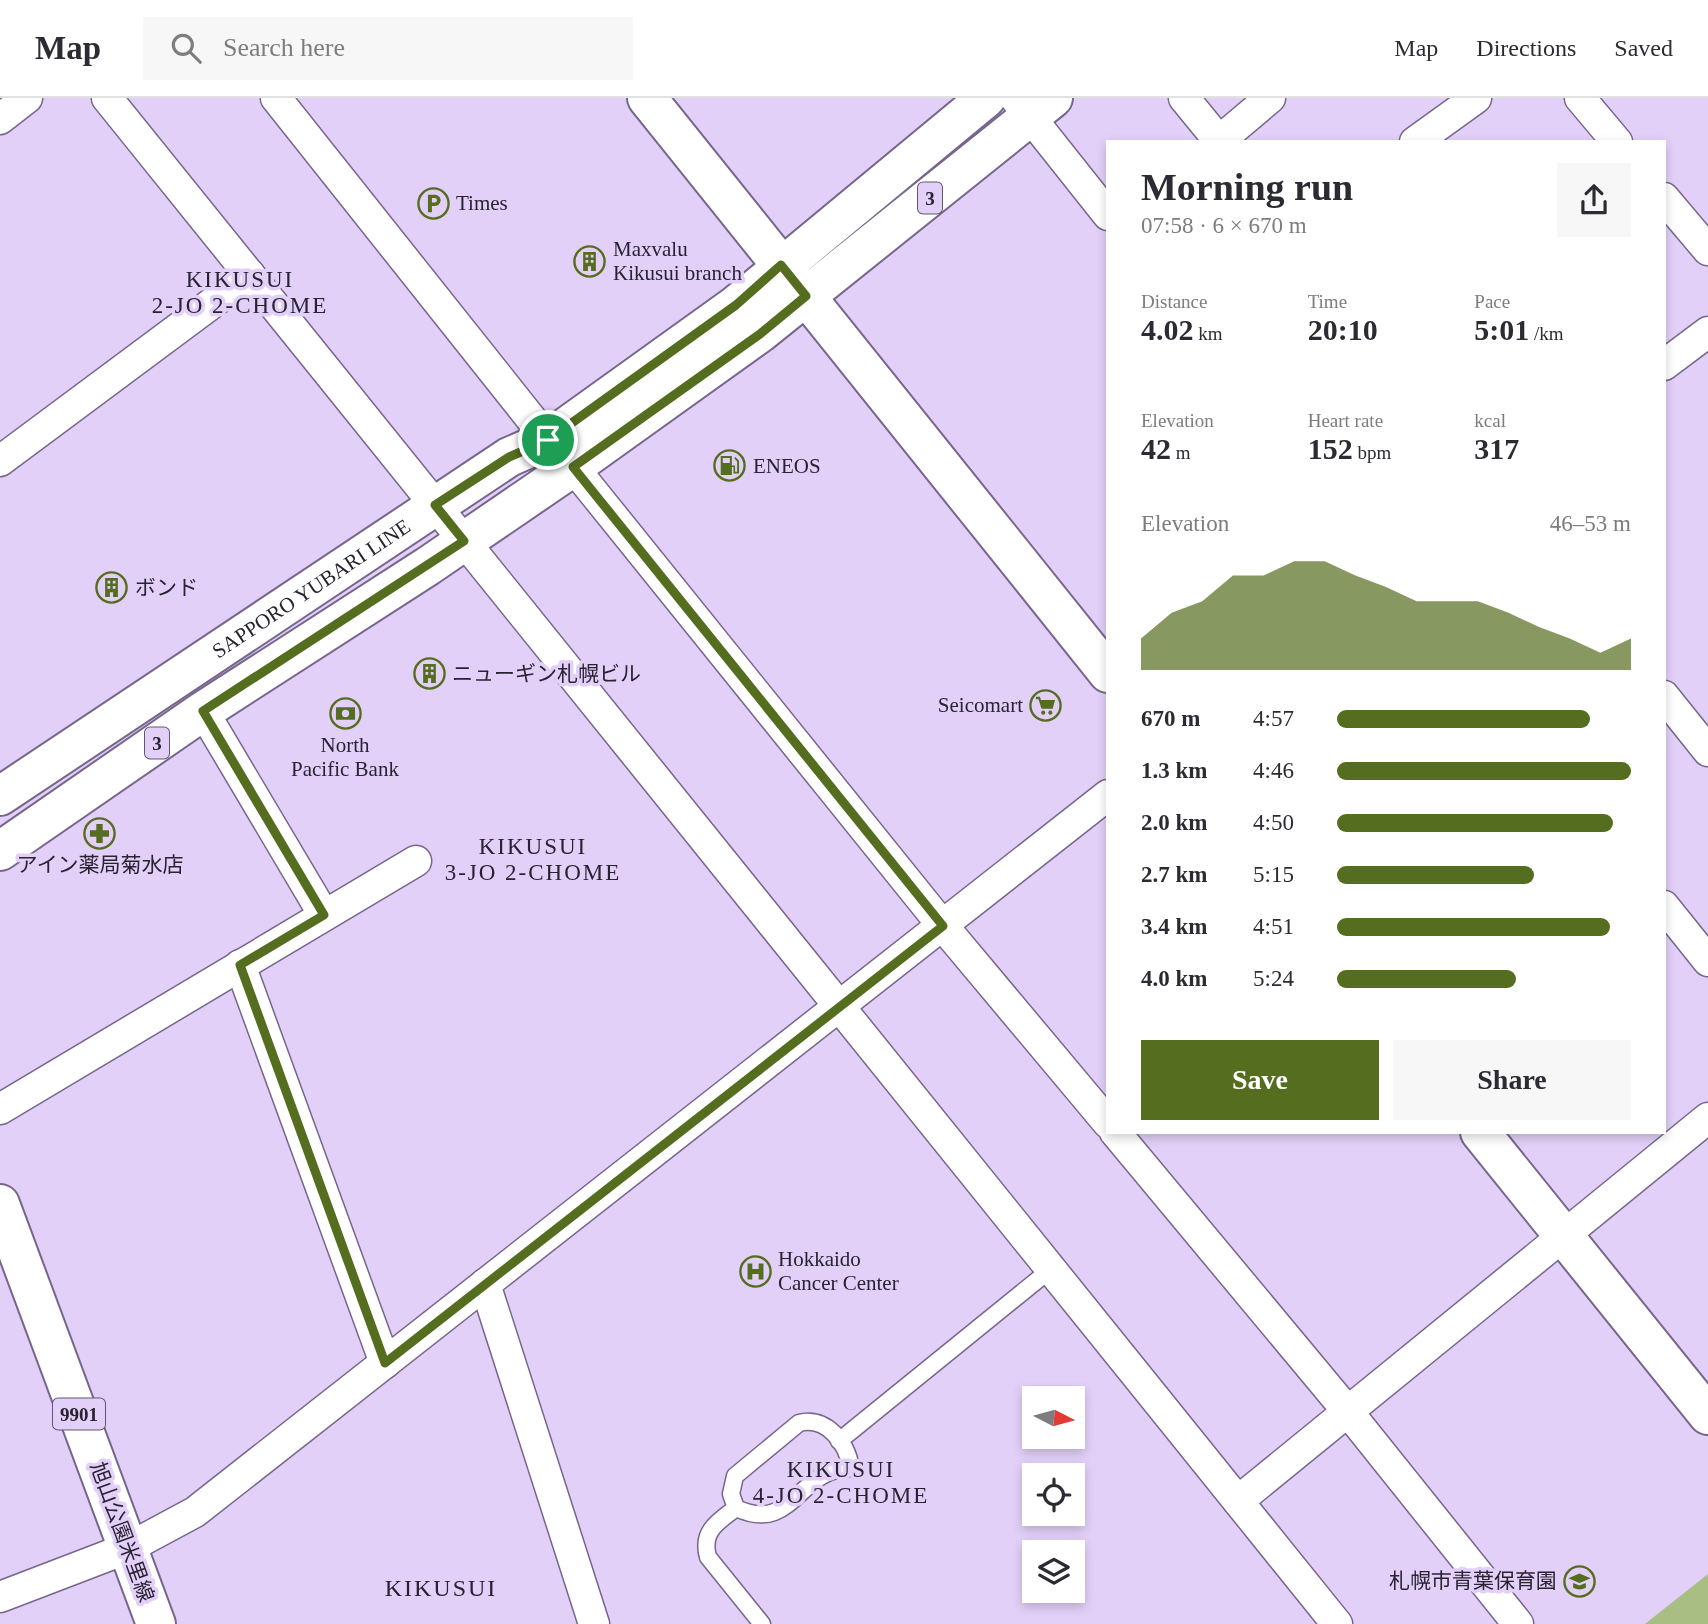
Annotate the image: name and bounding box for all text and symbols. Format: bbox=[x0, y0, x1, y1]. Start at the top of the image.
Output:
search box bbox=[143, 17, 633, 80]
icon: search bbox=[167, 29, 205, 67]
text: Map bbox=[35, 30, 101, 66]
text: Search here bbox=[223, 33, 345, 62]
text: Map bbox=[1394, 35, 1438, 61]
text: Directions bbox=[1476, 35, 1576, 61]
text: Saved bbox=[1614, 35, 1673, 61]
button: share bbox=[1557, 163, 1631, 237]
text: Morning run bbox=[1141, 166, 1353, 208]
road number: 3 bbox=[918, 183, 942, 214]
parking icon: Times bbox=[416, 186, 450, 220]
place label: Times bbox=[456, 191, 508, 215]
text: 07:58 · 6 × 670 m bbox=[1141, 213, 1307, 238]
place label: Maxvalu Kikusui branch bbox=[613, 237, 742, 285]
building icon: Maxvalu Kikusui branch bbox=[573, 244, 607, 278]
district label: KIKUSUI 2-JO 2-CHOME bbox=[152, 267, 328, 318]
text: Distance bbox=[1141, 291, 1207, 312]
text: Time bbox=[1308, 291, 1347, 312]
text: Pace bbox=[1474, 291, 1510, 312]
text: 4.02 bbox=[1141, 313, 1194, 346]
text: 20:10 bbox=[1308, 313, 1378, 346]
text: 5:01 bbox=[1474, 313, 1529, 346]
text: km bbox=[1194, 323, 1223, 344]
text: /km bbox=[1529, 323, 1564, 344]
pin bbox=[518, 410, 578, 470]
text: Elevation bbox=[1141, 410, 1214, 431]
text: Heart rate bbox=[1308, 410, 1383, 431]
text: kcal bbox=[1474, 410, 1506, 431]
icon: arrive bbox=[529, 421, 567, 459]
text: 42 bbox=[1141, 432, 1171, 465]
text: 152 bbox=[1308, 432, 1353, 465]
text: 317 bbox=[1474, 432, 1519, 465]
text: m bbox=[1171, 442, 1191, 463]
text: bpm bbox=[1353, 442, 1391, 463]
fuel station icon: ENEOS bbox=[713, 449, 747, 483]
place label: ENEOS bbox=[753, 454, 821, 478]
text: Elevation bbox=[1141, 511, 1229, 536]
text: 46–53 m bbox=[1550, 511, 1631, 536]
street label: SAPPORO YUBARI LINE bbox=[208, 514, 415, 663]
building icon: ボンド bbox=[95, 571, 129, 605]
place label: ボンド bbox=[135, 576, 198, 600]
building icon: ニューギン札幌ビル bbox=[412, 657, 446, 691]
place label: ニューギン札幌ビル bbox=[452, 662, 641, 686]
supermarket icon: Seicomart bbox=[1029, 688, 1063, 722]
place label: Seicomart bbox=[938, 693, 1023, 717]
bank icon: North Pacific Bank bbox=[328, 696, 362, 730]
text: 670 m bbox=[1141, 706, 1200, 731]
text: 4:57 bbox=[1253, 706, 1294, 731]
road number: 3 bbox=[145, 728, 169, 758]
place label: North Pacific Bank bbox=[291, 733, 399, 781]
text: 1.3 km bbox=[1141, 758, 1207, 783]
text: 4:46 bbox=[1253, 758, 1294, 783]
text: 2.0 km bbox=[1141, 810, 1207, 835]
text: 4:50 bbox=[1253, 810, 1294, 835]
pharmacy icon: アイン薬局菊水店 bbox=[83, 816, 117, 850]
district label: KIKUSUI 3-JO 2-CHOME bbox=[445, 834, 621, 885]
place label: アイン薬局菊水店 bbox=[17, 853, 183, 877]
text: 2.7 km bbox=[1141, 862, 1207, 887]
text: 5:15 bbox=[1253, 862, 1294, 887]
text: 3.4 km bbox=[1141, 914, 1207, 939]
text: 4:51 bbox=[1253, 914, 1294, 939]
text: 4.0 km bbox=[1141, 966, 1207, 991]
text: 5:24 bbox=[1253, 966, 1294, 991]
button: Save bbox=[1141, 1040, 1379, 1120]
button: Share bbox=[1393, 1040, 1631, 1120]
place label: Hokkaido Cancer Center bbox=[778, 1247, 899, 1295]
hospital icon: Hokkaido Cancer Center bbox=[738, 1254, 772, 1288]
north arrow bbox=[1022, 1386, 1085, 1449]
map controls bbox=[1022, 1386, 1085, 1603]
road number: 9901 bbox=[53, 1398, 105, 1430]
district label: KIKUSUI 4-JO 2-CHOME bbox=[753, 1457, 929, 1508]
street label: 旭山公園米里線 bbox=[86, 1459, 158, 1605]
button: locate bbox=[1022, 1463, 1085, 1526]
button: layers bbox=[1022, 1540, 1085, 1603]
school or university icon: 札幌市青葉保育園 bbox=[1563, 1564, 1597, 1598]
place label: 札幌市青葉保育園 bbox=[1389, 1569, 1557, 1593]
district label: KIKUSUI bbox=[385, 1575, 497, 1601]

